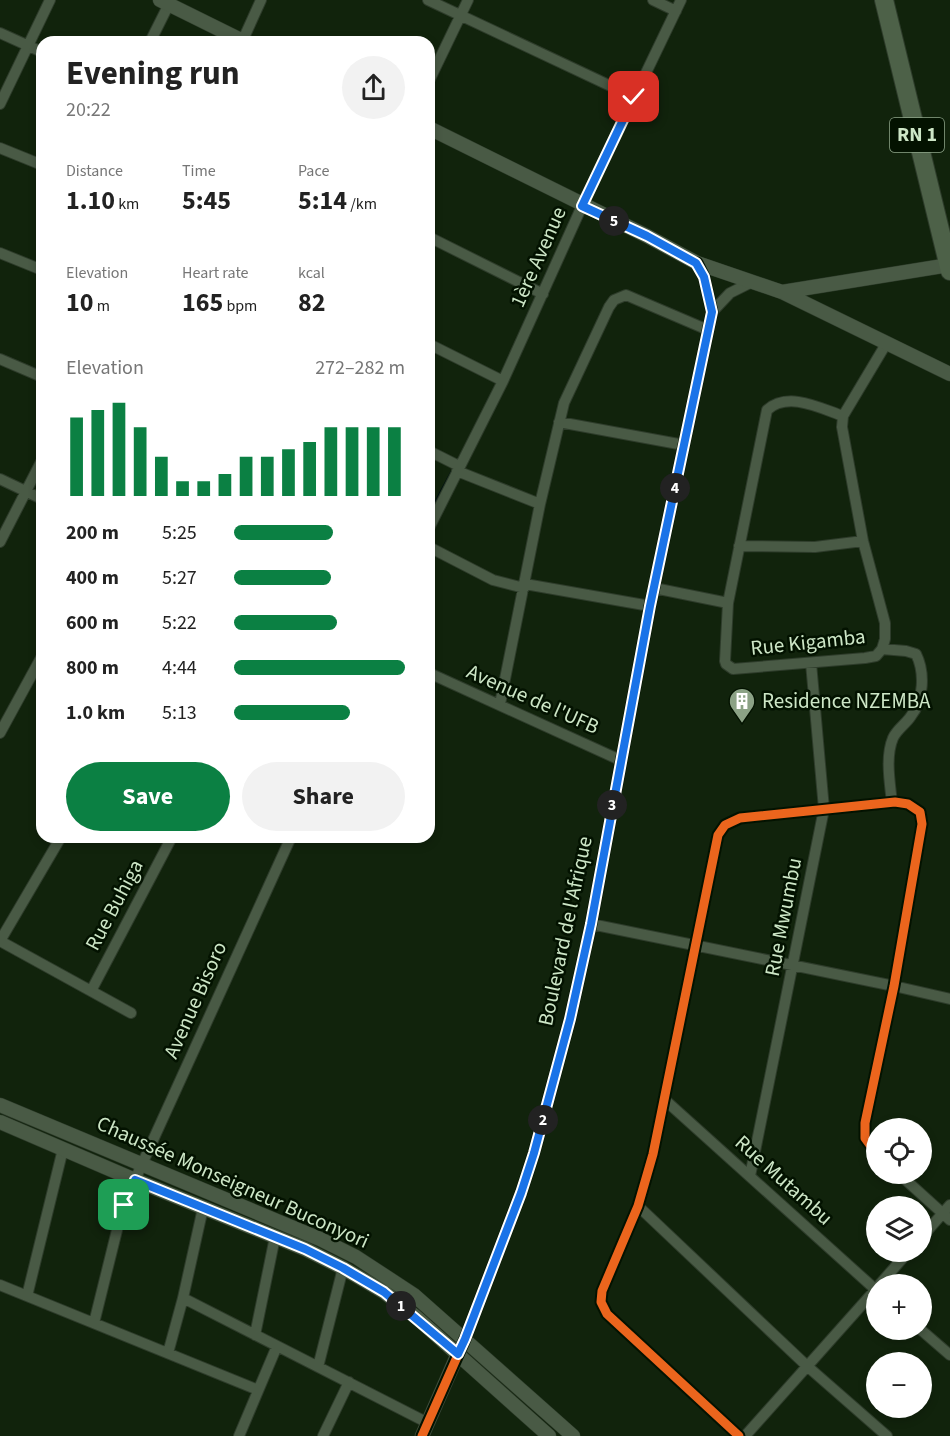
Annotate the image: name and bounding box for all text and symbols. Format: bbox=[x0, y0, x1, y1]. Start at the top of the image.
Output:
text: Evening run bbox=[66, 50, 240, 97]
button: share bbox=[342, 56, 405, 119]
pin bbox=[608, 71, 659, 122]
icon: check bbox=[617, 80, 650, 113]
text: 20:22 bbox=[66, 96, 111, 124]
road number: RN 1 bbox=[890, 118, 944, 152]
text: Distance bbox=[66, 160, 123, 182]
text: Time bbox=[182, 160, 216, 182]
text: Pace bbox=[298, 160, 329, 182]
text: 1.10 bbox=[66, 182, 115, 219]
text: 5:45 bbox=[182, 182, 231, 219]
text: 5:14 bbox=[298, 182, 347, 219]
text: km bbox=[115, 193, 139, 215]
text: /km bbox=[347, 193, 377, 215]
street label: 1ère Avenue bbox=[502, 202, 574, 312]
pin: 5 bbox=[599, 206, 629, 236]
text: 5 bbox=[610, 210, 618, 232]
text: Elevation bbox=[66, 262, 128, 284]
text: Heart rate bbox=[182, 262, 249, 284]
text: kcal bbox=[298, 262, 325, 284]
text: 10 bbox=[66, 284, 93, 321]
text: 165 bbox=[182, 284, 223, 321]
text: 82 bbox=[298, 284, 325, 321]
text: m bbox=[93, 295, 110, 317]
text: bpm bbox=[223, 295, 257, 317]
text: Elevation bbox=[66, 354, 144, 382]
text: 272–282 m bbox=[315, 354, 405, 382]
pin: 4 bbox=[660, 473, 690, 503]
text: 4 bbox=[671, 477, 679, 499]
text: 200 m bbox=[66, 519, 119, 547]
text: 5:25 bbox=[162, 519, 197, 547]
text: 400 m bbox=[66, 564, 119, 592]
text: 5:27 bbox=[162, 564, 197, 592]
text: 600 m bbox=[66, 609, 119, 637]
text: 5:22 bbox=[162, 609, 197, 637]
street label: Rue Kigamba bbox=[749, 621, 867, 663]
text: 800 m bbox=[66, 654, 119, 682]
text: 4:44 bbox=[162, 654, 197, 682]
street label: Avenue de l'UFB bbox=[462, 656, 604, 742]
building icon: Residence NZEMBA bbox=[727, 686, 757, 724]
place label: Residence NZEMBA bbox=[762, 686, 931, 716]
text: 1.0 km bbox=[66, 699, 125, 727]
text: 5:13 bbox=[162, 699, 197, 727]
button: Save bbox=[66, 762, 230, 831]
button: Share bbox=[242, 762, 405, 831]
pin: 3 bbox=[597, 790, 627, 820]
text: 3 bbox=[608, 794, 616, 816]
street label: Boulevard de l'Afrique bbox=[530, 834, 600, 1028]
street label: Rue Buhiga bbox=[77, 854, 151, 956]
street label: Rue Mwumbu bbox=[757, 855, 809, 979]
street label: Avenue Bisoro bbox=[156, 937, 234, 1063]
pin: 2 bbox=[528, 1105, 558, 1135]
street label: Chaussée Monseigneur Buconyori bbox=[92, 1108, 374, 1256]
text: 2 bbox=[539, 1109, 547, 1131]
map controls bbox=[866, 1118, 932, 1418]
button: locate bbox=[866, 1118, 932, 1184]
street label: Rue Mutambu bbox=[728, 1128, 840, 1232]
pin bbox=[98, 1179, 149, 1230]
icon: arrive bbox=[107, 1188, 140, 1221]
button: layers bbox=[866, 1196, 932, 1262]
button: + bbox=[866, 1274, 932, 1340]
pin: 1 bbox=[386, 1291, 416, 1321]
text: 1 bbox=[397, 1295, 405, 1317]
button: − bbox=[866, 1352, 932, 1418]

